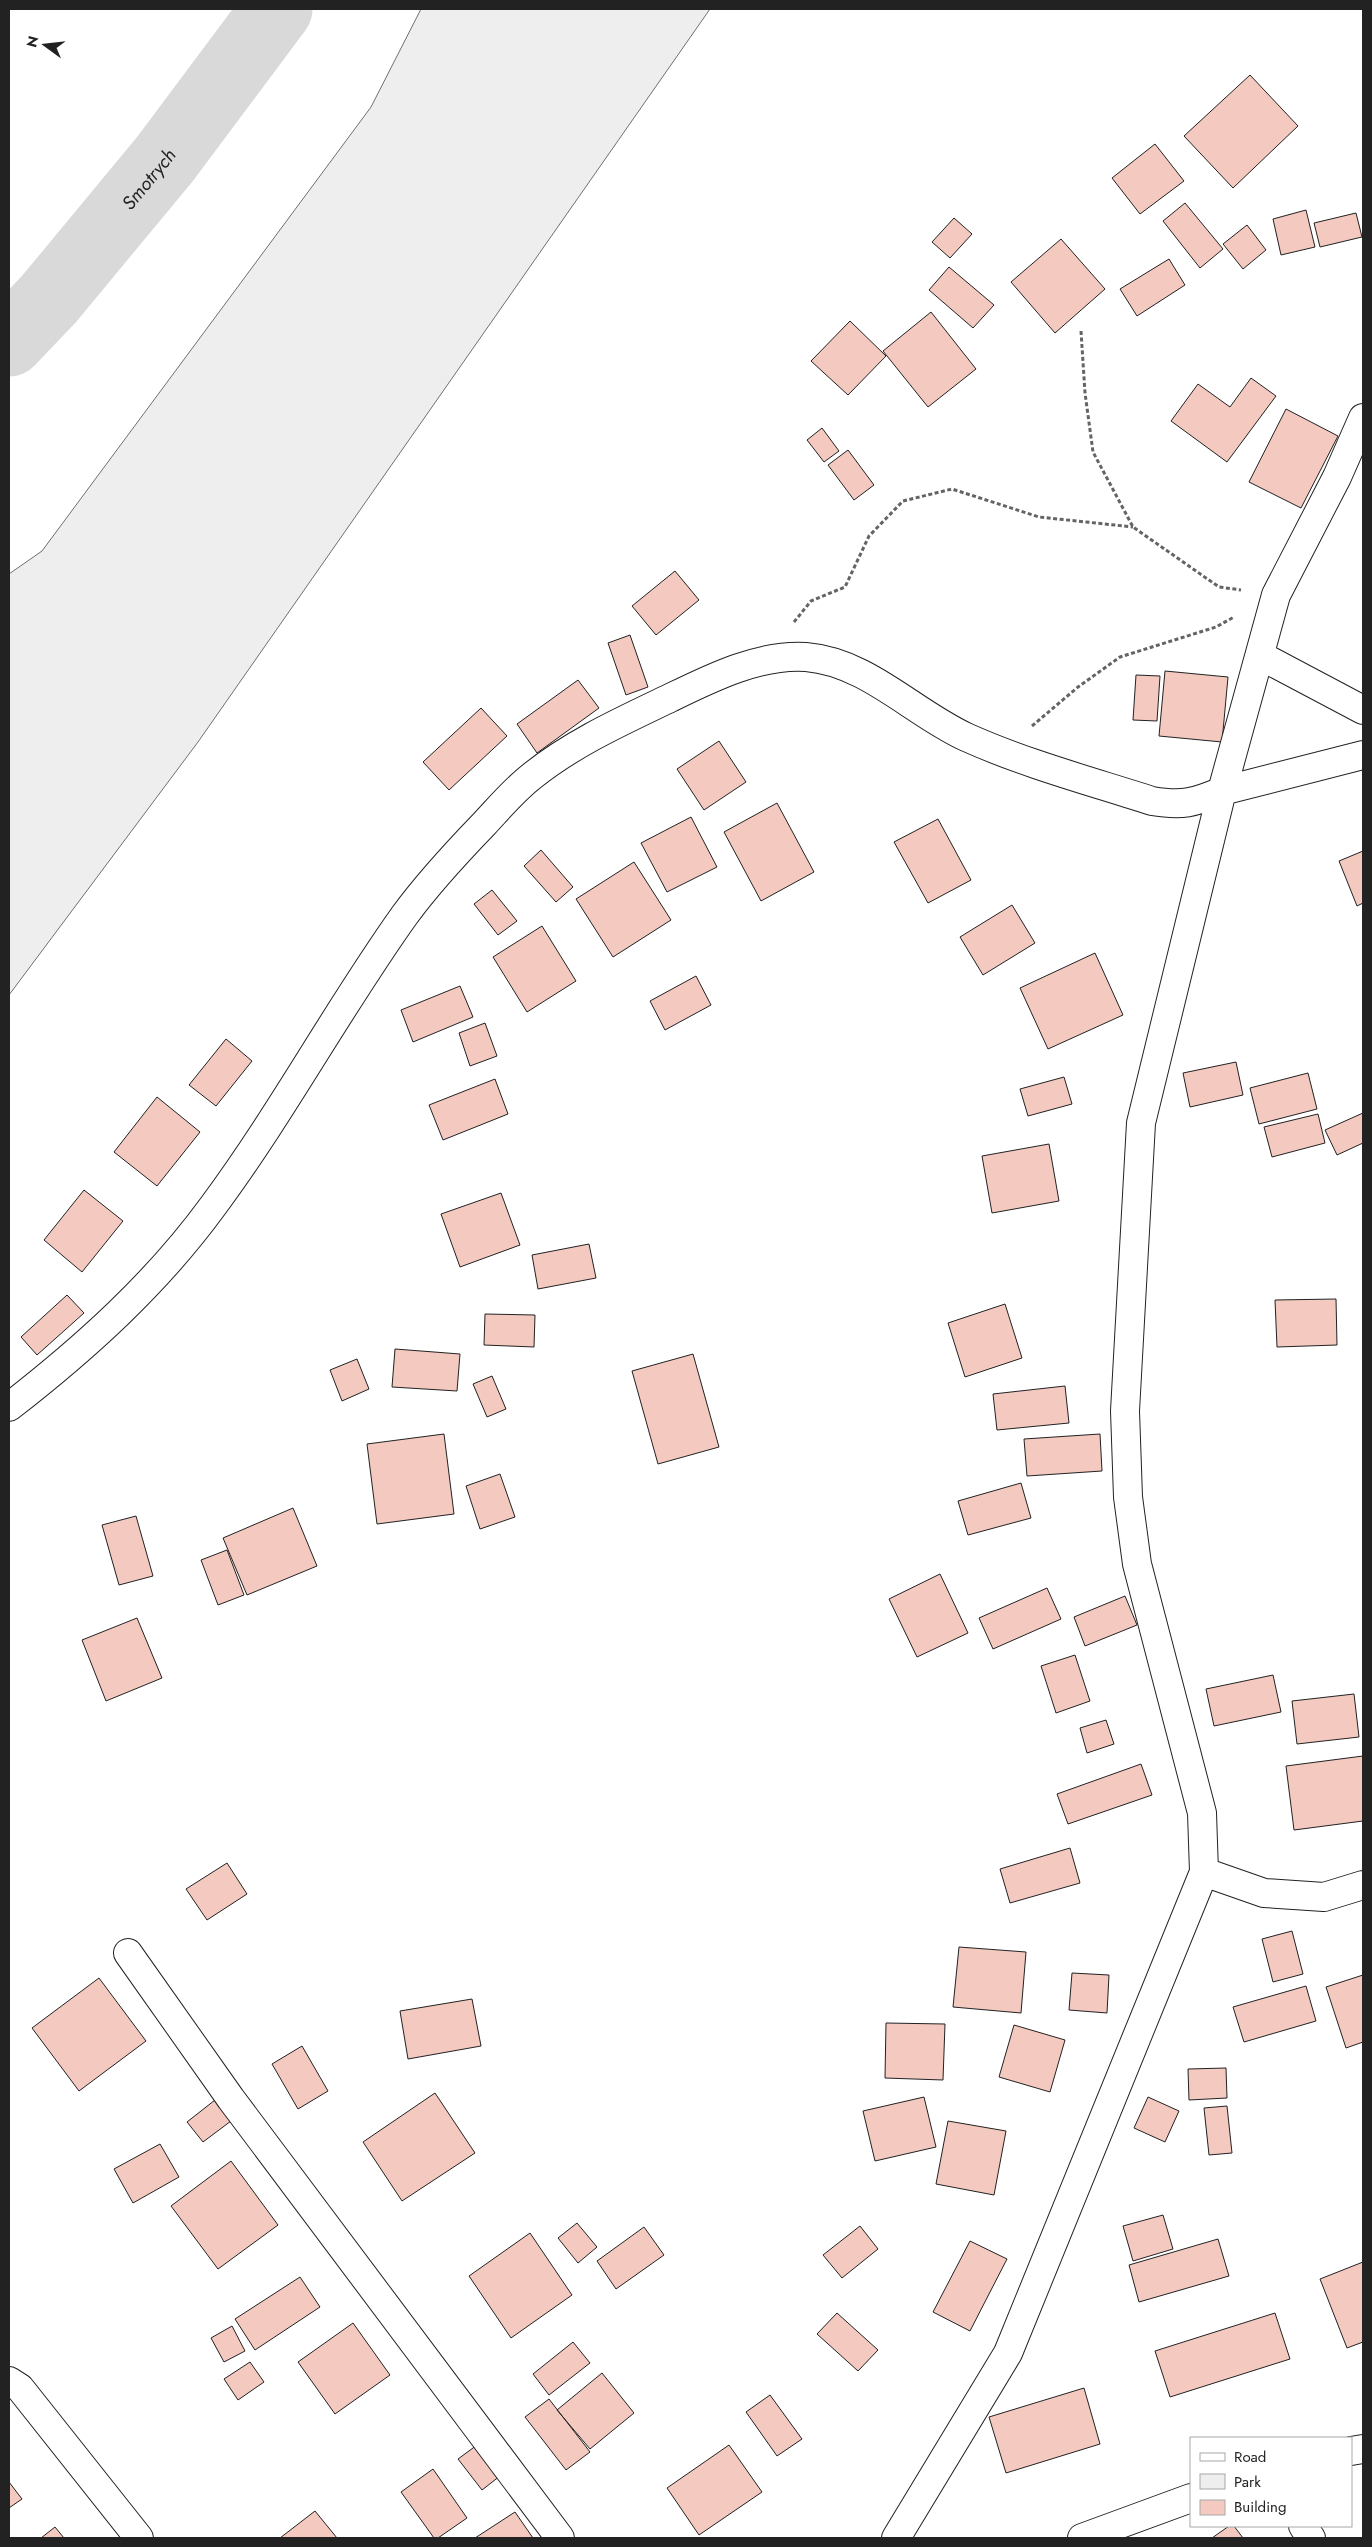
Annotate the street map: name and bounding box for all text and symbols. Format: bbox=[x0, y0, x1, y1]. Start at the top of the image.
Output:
north arrow bbox=[20, 20, 70, 70]
text: N bbox=[21, 34, 44, 50]
water label: Smotrych bbox=[115, 143, 182, 215]
legend bbox=[1190, 2437, 1352, 2527]
text: Road bbox=[1234, 2446, 1266, 2468]
text: Park bbox=[1234, 2471, 1261, 2493]
text: Building bbox=[1234, 2496, 1286, 2518]

